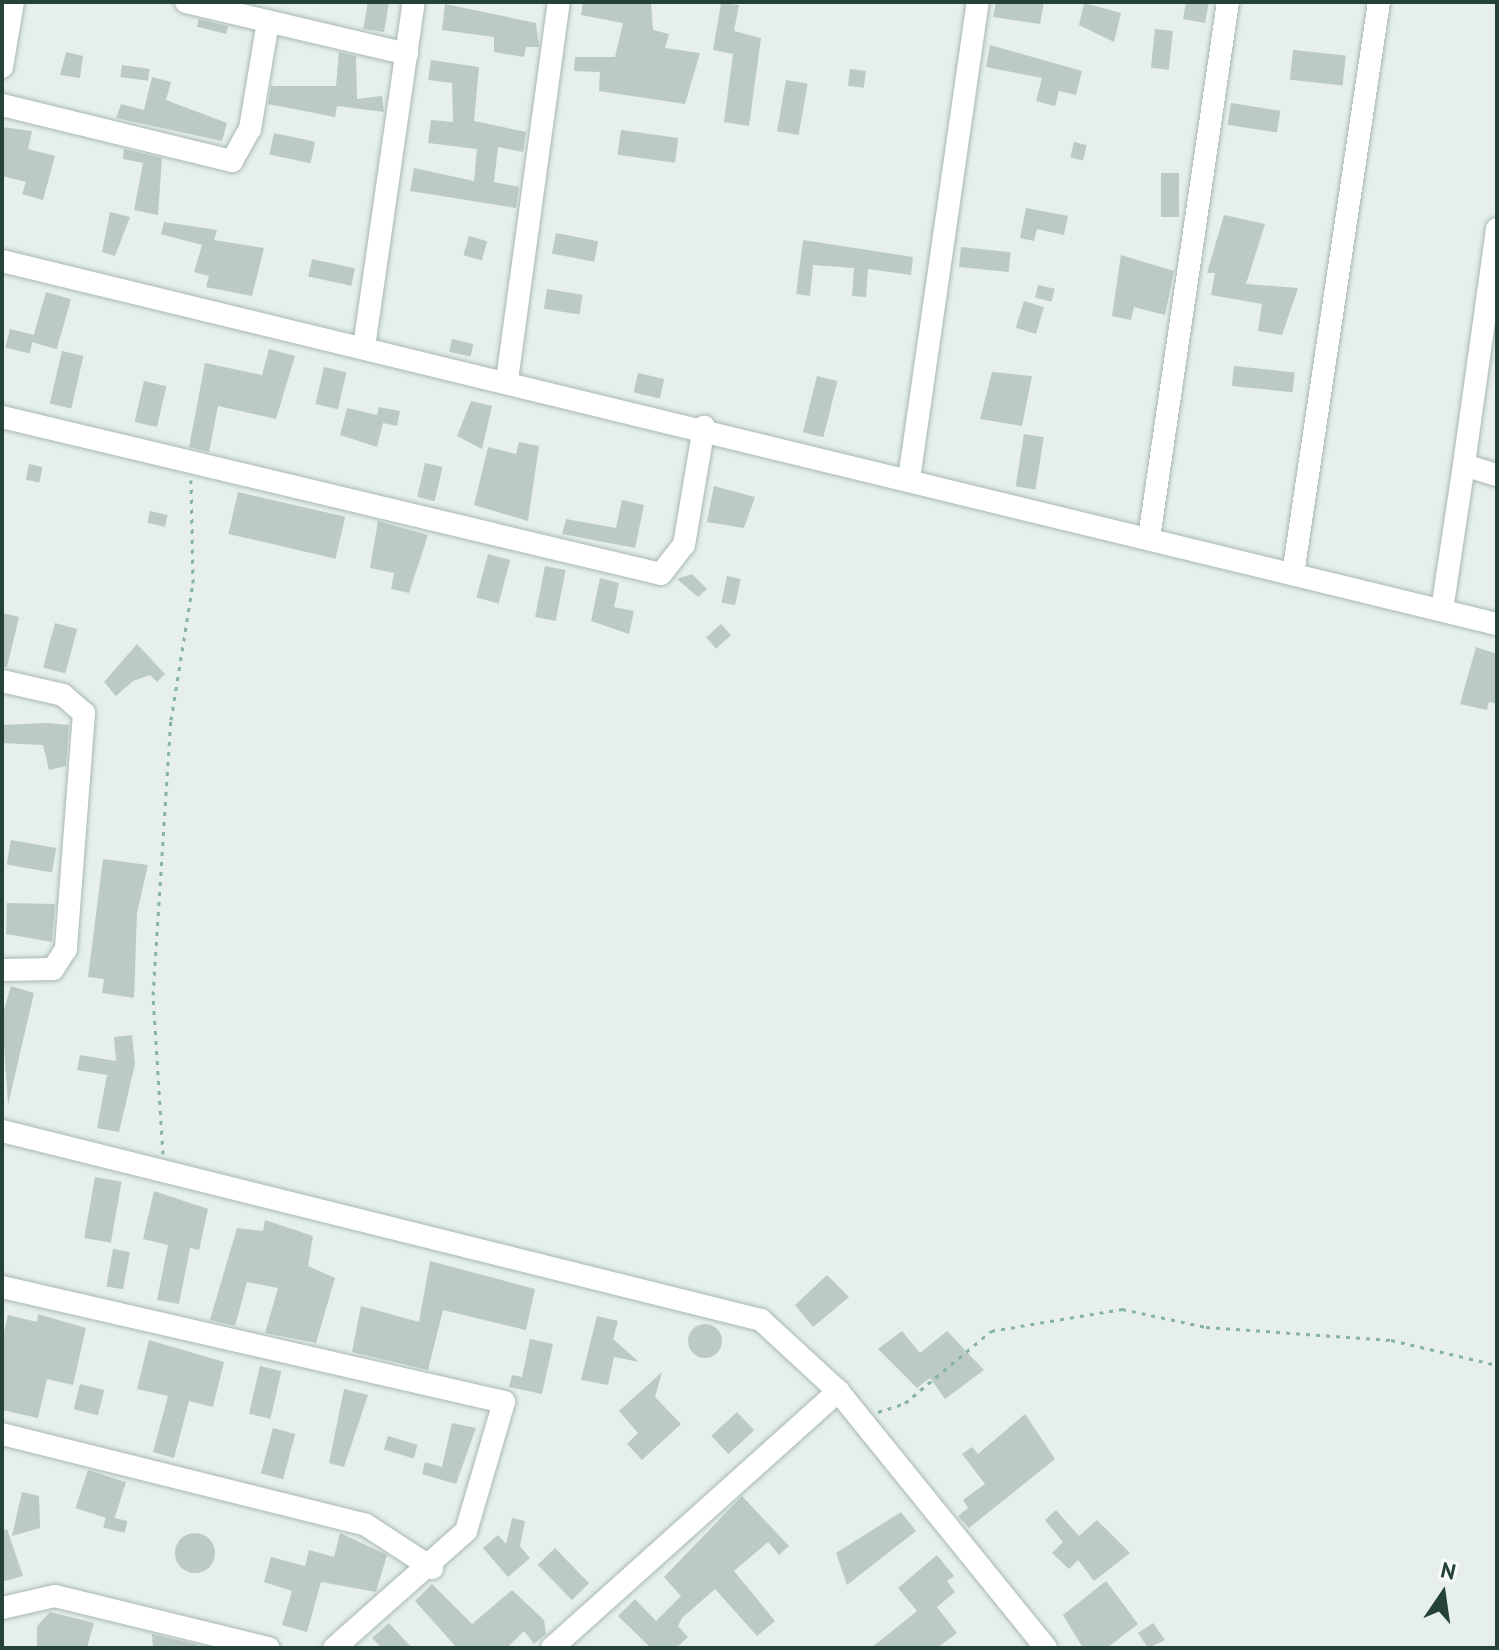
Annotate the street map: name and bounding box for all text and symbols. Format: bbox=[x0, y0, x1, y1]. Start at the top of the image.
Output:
north arrow bbox=[1403, 1554, 1483, 1634]
text: N bbox=[1438, 1555, 1459, 1586]

